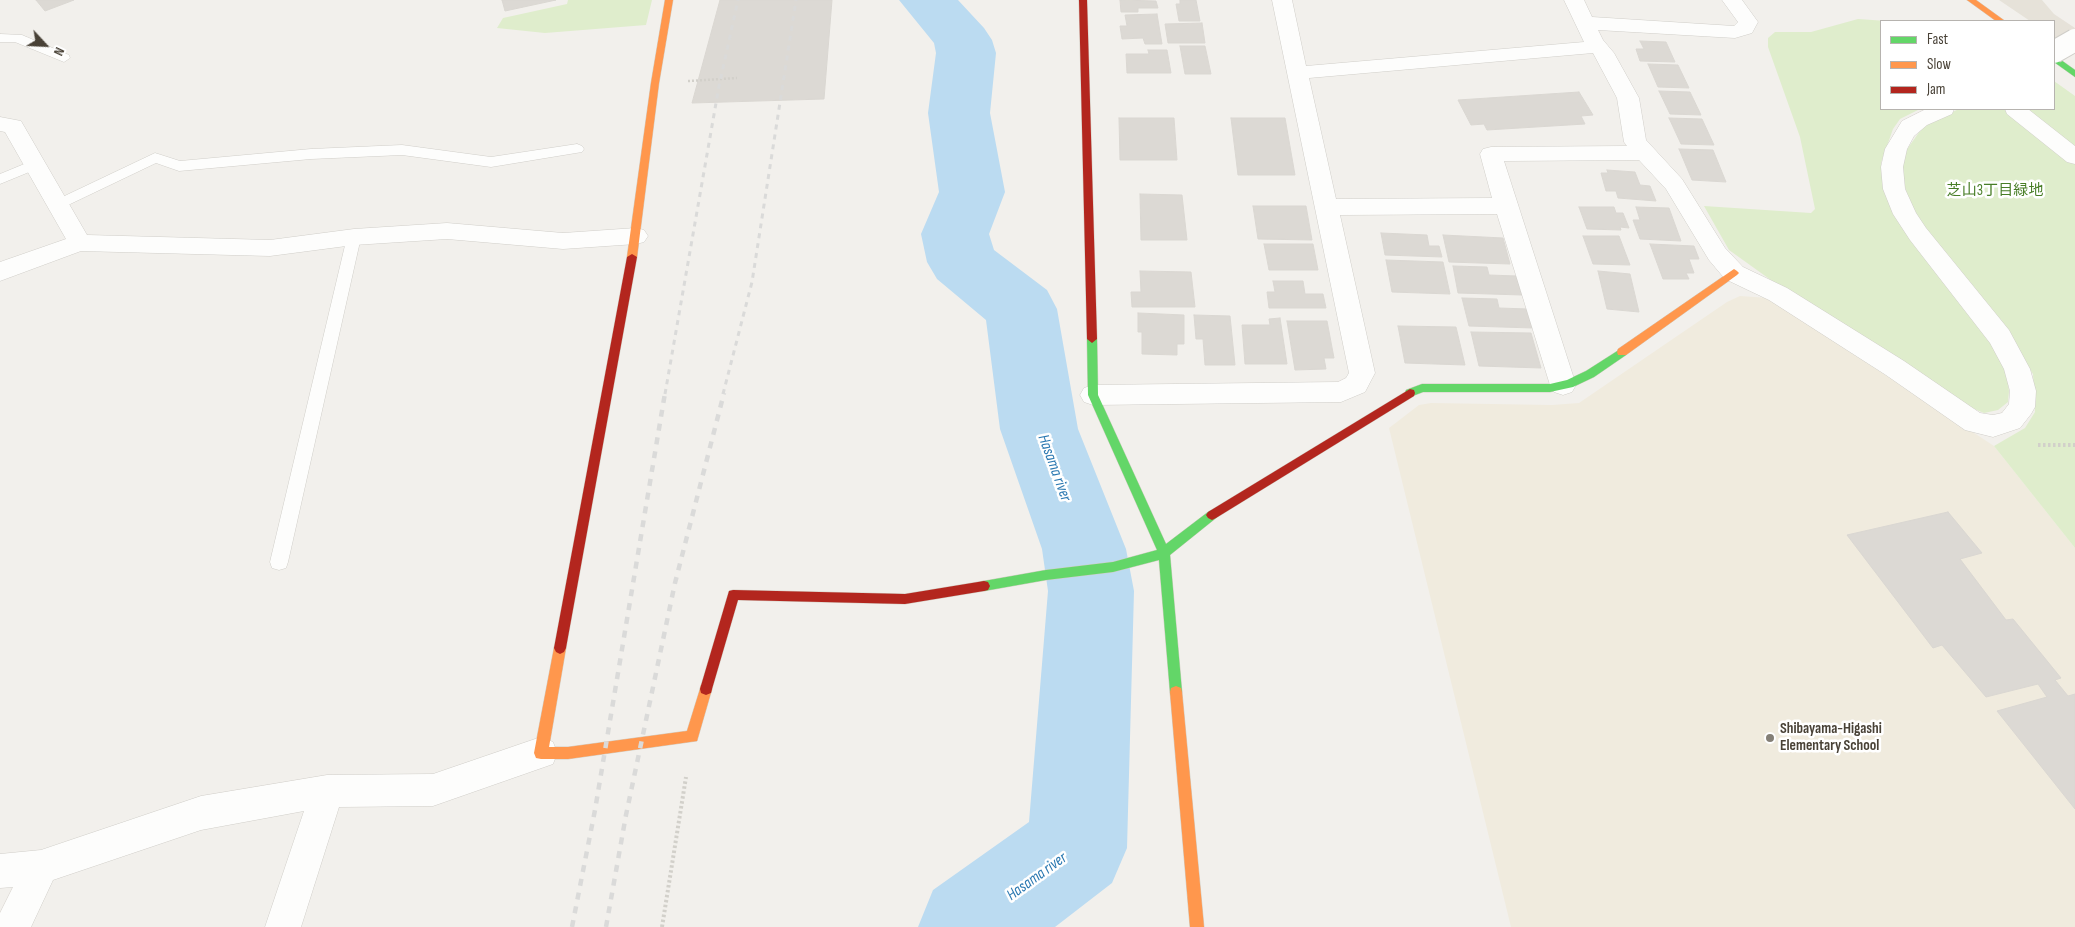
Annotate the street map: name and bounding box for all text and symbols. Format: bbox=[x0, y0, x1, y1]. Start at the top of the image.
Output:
north arrow bbox=[20, 20, 70, 70]
legend bbox=[1880, 20, 2055, 110]
text: Fast bbox=[1927, 30, 1948, 49]
text: N bbox=[50, 45, 68, 59]
text: Slow bbox=[1927, 55, 1951, 74]
text: Jam bbox=[1927, 80, 1945, 99]
park label: 芝山3丁目緑地 bbox=[1947, 182, 2043, 200]
water label: Hasama river bbox=[1033, 432, 1075, 504]
place label: Shibayama-Higashi Elementary School bbox=[1780, 720, 1882, 755]
marker: Shibayama-Higashi Elementary School bbox=[1764, 732, 1776, 744]
water label: Hasama river bbox=[1003, 849, 1071, 905]

